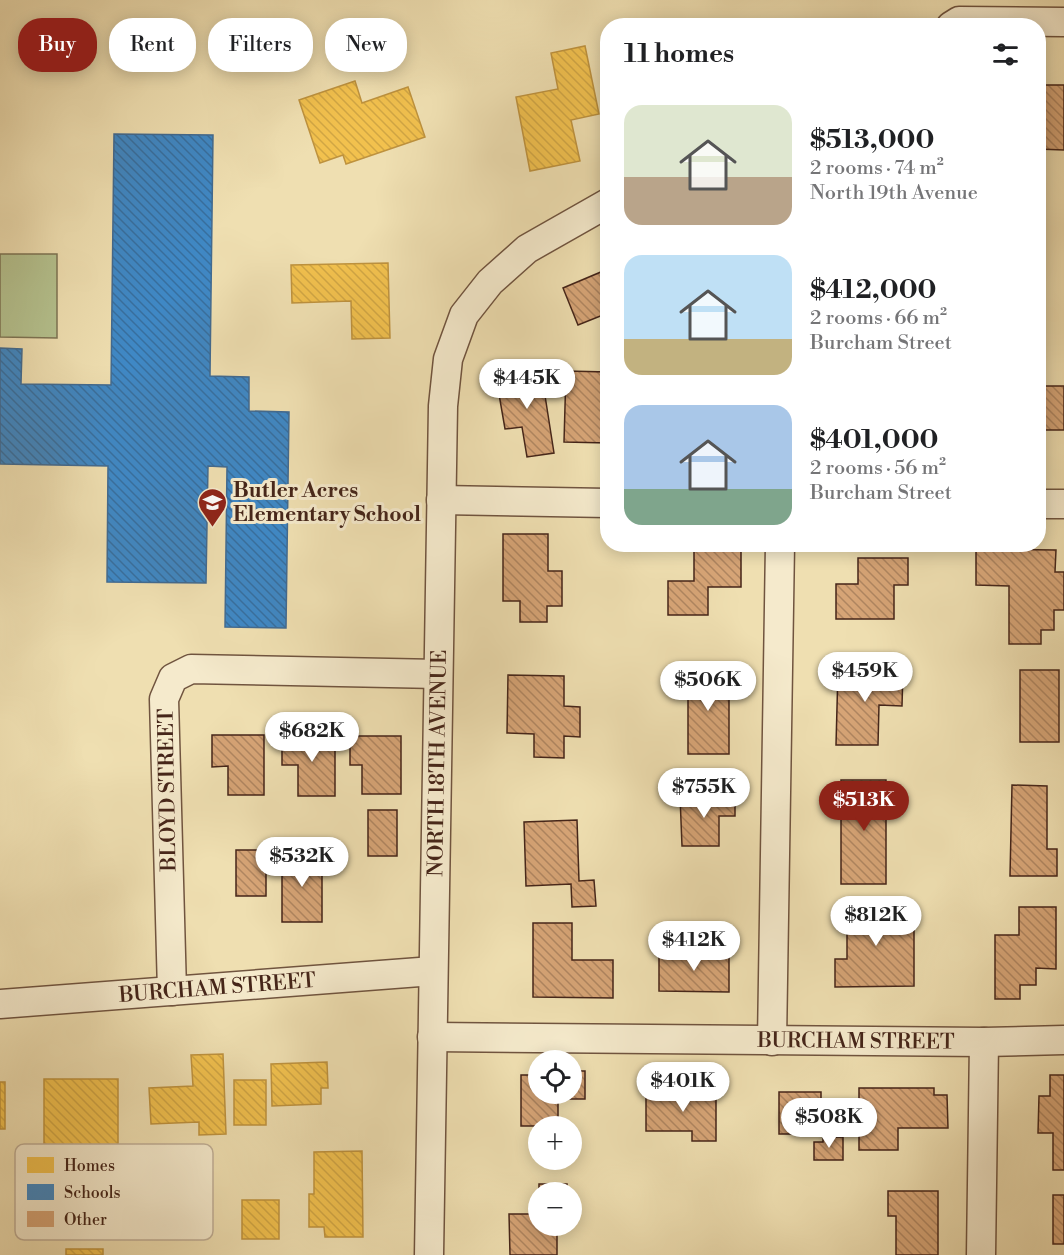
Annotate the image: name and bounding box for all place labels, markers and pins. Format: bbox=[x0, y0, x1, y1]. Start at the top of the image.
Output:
pin: $445K bbox=[485, 359, 569, 410]
place label: Butler Acres Elementary School bbox=[233, 478, 421, 528]
school or university icon: Butler Acres Elementary School bbox=[196, 486, 228, 528]
pin: $459K bbox=[823, 652, 907, 703]
pin: $506K bbox=[666, 661, 750, 712]
pin: $682K bbox=[270, 712, 354, 763]
pin: $755K bbox=[662, 768, 746, 819]
pin: $513K bbox=[822, 781, 906, 832]
pin: $532K bbox=[260, 837, 344, 888]
pin: $812K bbox=[834, 896, 918, 947]
pin: $412K bbox=[652, 921, 736, 972]
pin: $401K bbox=[641, 1062, 725, 1113]
pin: $508K bbox=[787, 1098, 871, 1149]

